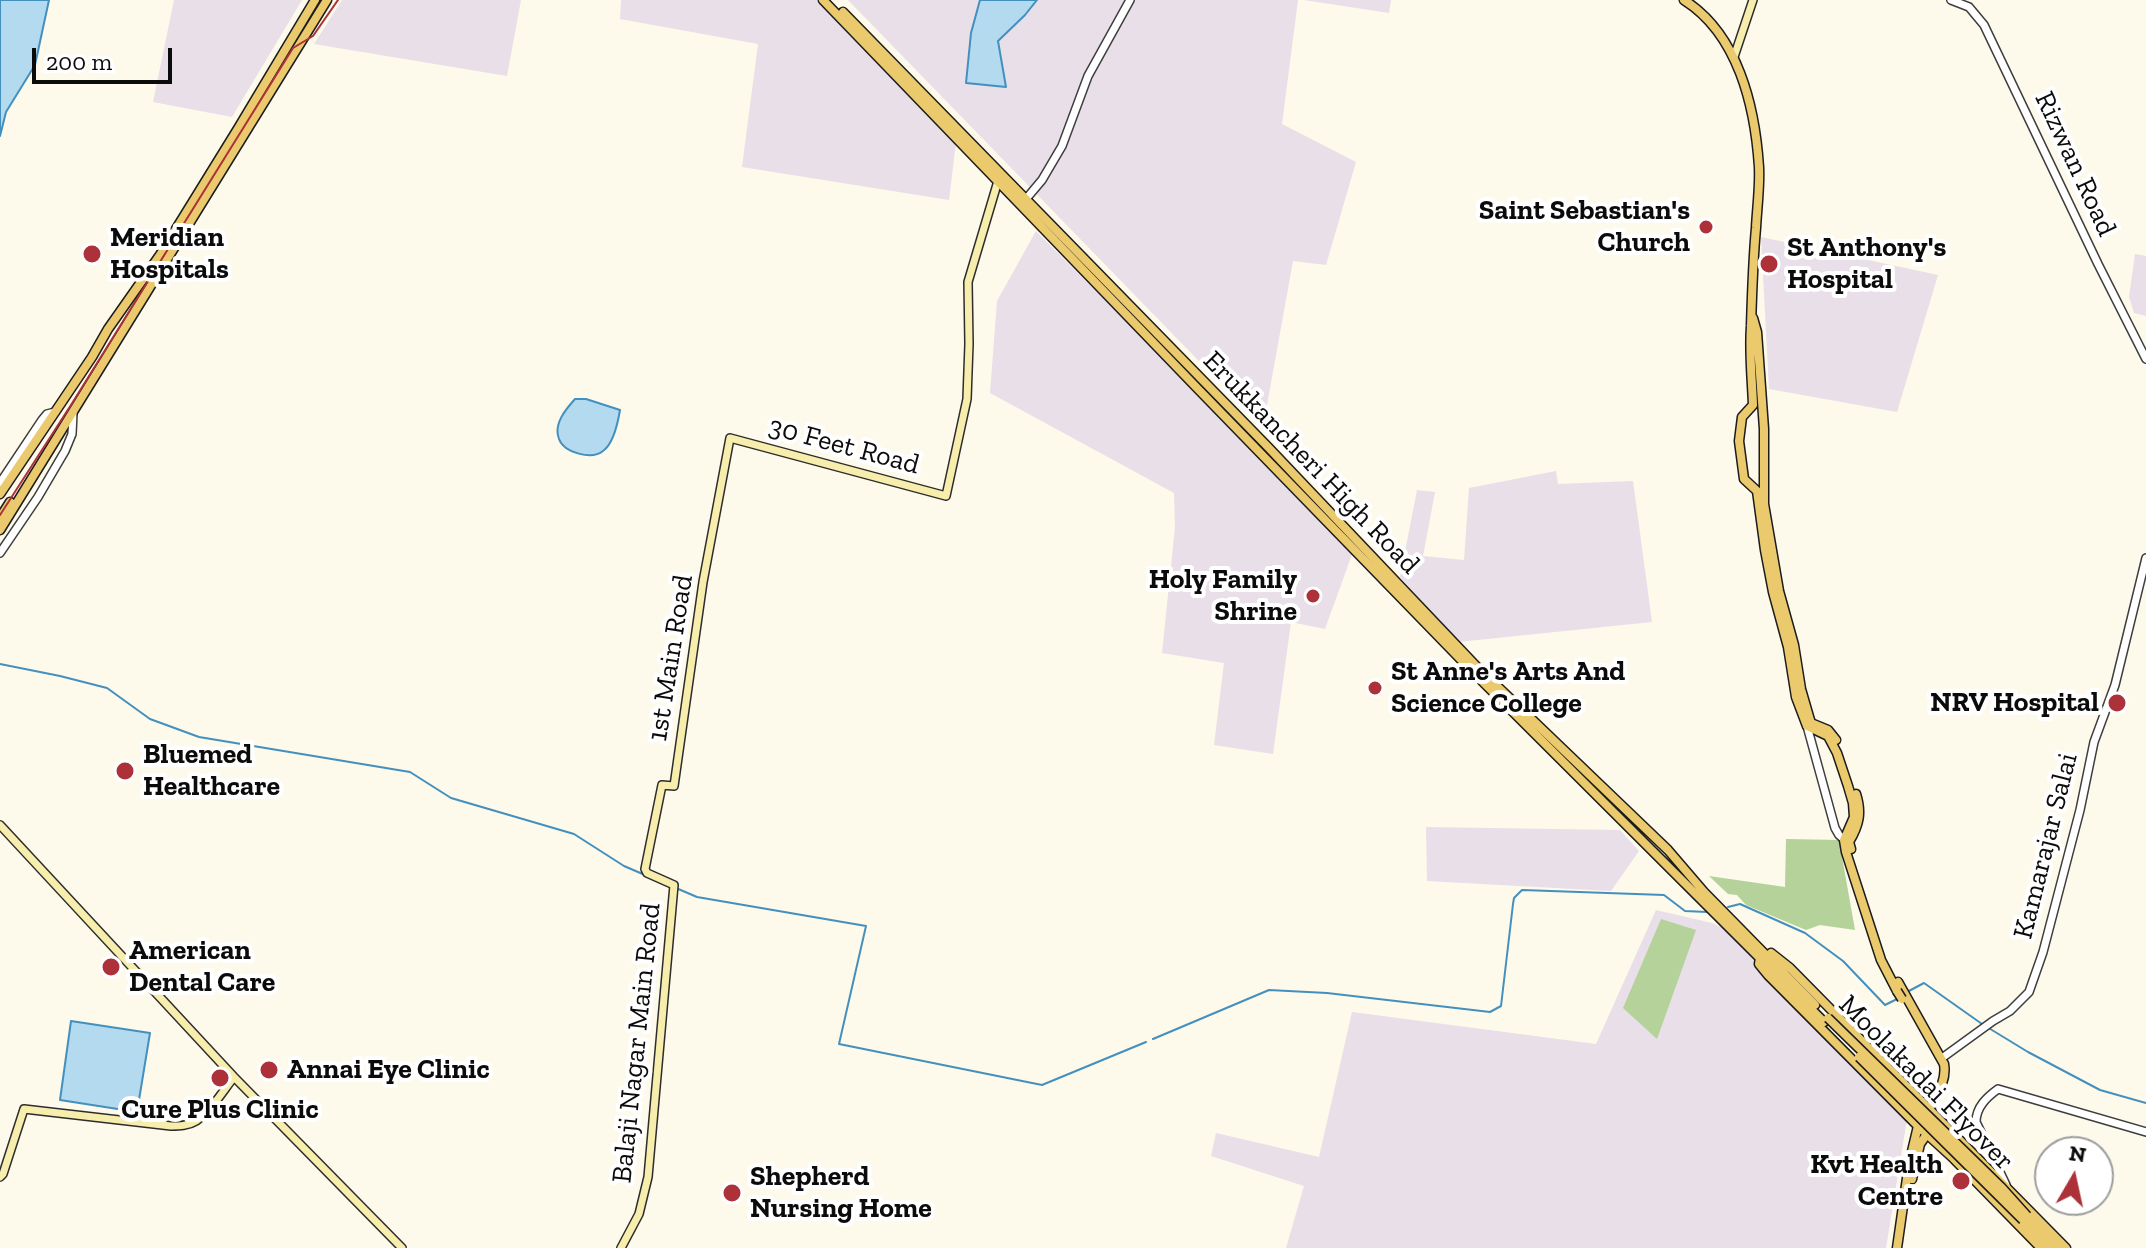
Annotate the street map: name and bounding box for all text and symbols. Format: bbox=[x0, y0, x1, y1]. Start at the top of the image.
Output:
scale bar bbox=[36, 32, 176, 82]
text: 200 m bbox=[46, 47, 112, 76]
street label: Rizwan Road bbox=[2027, 86, 2123, 242]
place label: Saint Sebastian's Church bbox=[1479, 194, 1690, 260]
marker: Saint Sebastian's Church bbox=[1697, 218, 1715, 236]
place label: Meridian Hospitals bbox=[110, 221, 229, 287]
place label: St Anthony's Hospital bbox=[1787, 231, 1946, 297]
marker: Meridian Hospitals bbox=[81, 243, 103, 265]
marker: St Anthony's Hospital bbox=[1758, 253, 1780, 275]
street label: Erukkancheri High Road bbox=[1196, 345, 1426, 581]
street label: 30 Feet Road bbox=[765, 410, 923, 482]
place label: Holy Family Shrine bbox=[1149, 563, 1297, 629]
street label: 1st Main Road bbox=[641, 572, 701, 744]
marker: Holy Family Shrine bbox=[1304, 587, 1322, 605]
place label: St Anne's Arts And Science College bbox=[1391, 655, 1625, 721]
marker: St Anne's Arts And Science College bbox=[1366, 679, 1384, 697]
place label: NRV Hospital bbox=[1930, 686, 2099, 720]
marker: NRV Hospital bbox=[2106, 692, 2128, 714]
place label: Bluemed Healthcare bbox=[143, 738, 280, 804]
street label: Kamarajar Salai bbox=[2007, 750, 2085, 942]
marker: Bluemed Healthcare bbox=[114, 760, 136, 782]
street label: Balaji Nagar Main Road bbox=[606, 901, 668, 1185]
place label: American Dental Care bbox=[129, 934, 275, 1000]
marker: American Dental Care bbox=[100, 956, 122, 978]
street label: Moolakadai Flyover bbox=[1831, 988, 2021, 1178]
place label: Annai Eye Clinic bbox=[287, 1053, 490, 1087]
marker: Annai Eye Clinic bbox=[258, 1059, 280, 1081]
marker: Cure Plus Clinic bbox=[209, 1067, 231, 1089]
place label: Cure Plus Clinic bbox=[121, 1093, 319, 1127]
north arrow bbox=[2034, 1136, 2114, 1216]
text: N bbox=[2067, 1139, 2088, 1168]
place label: Kvt Health Centre bbox=[1810, 1148, 1943, 1214]
place label: Shepherd Nursing Home bbox=[750, 1160, 932, 1226]
marker: Kvt Health Centre bbox=[1950, 1170, 1972, 1192]
marker: Shepherd Nursing Home bbox=[721, 1182, 743, 1204]

